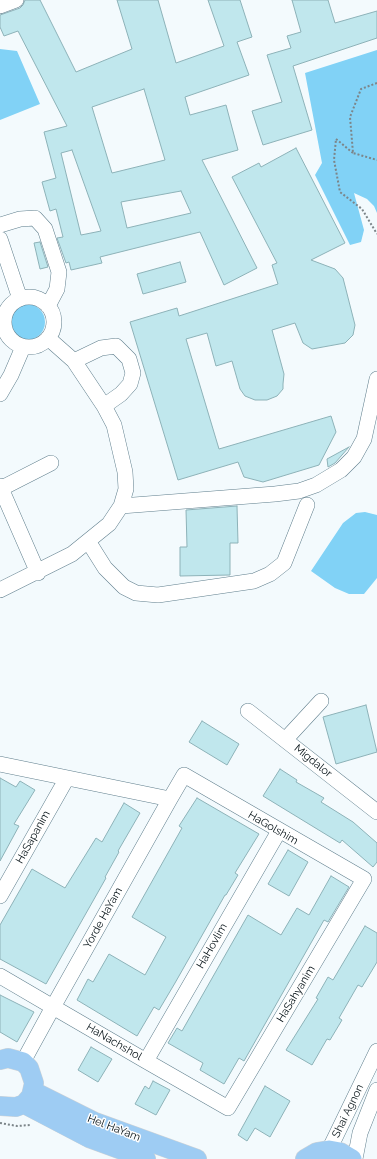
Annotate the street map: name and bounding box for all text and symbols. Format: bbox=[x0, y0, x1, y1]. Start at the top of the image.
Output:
street label: Migdalor bbox=[291, 742, 335, 780]
street label: HaSapanim bbox=[13, 808, 53, 866]
street label: HaGolshim bbox=[246, 808, 300, 848]
street label: Yorde HaYam bbox=[81, 885, 125, 951]
street label: HaHovlim bbox=[194, 921, 230, 971]
street label: HaSahyanim bbox=[274, 963, 318, 1025]
street label: HaNachshol bbox=[84, 1021, 144, 1063]
street label: Shai Agnon bbox=[329, 1082, 367, 1140]
street label: Hel HaYam bbox=[86, 1112, 142, 1144]

